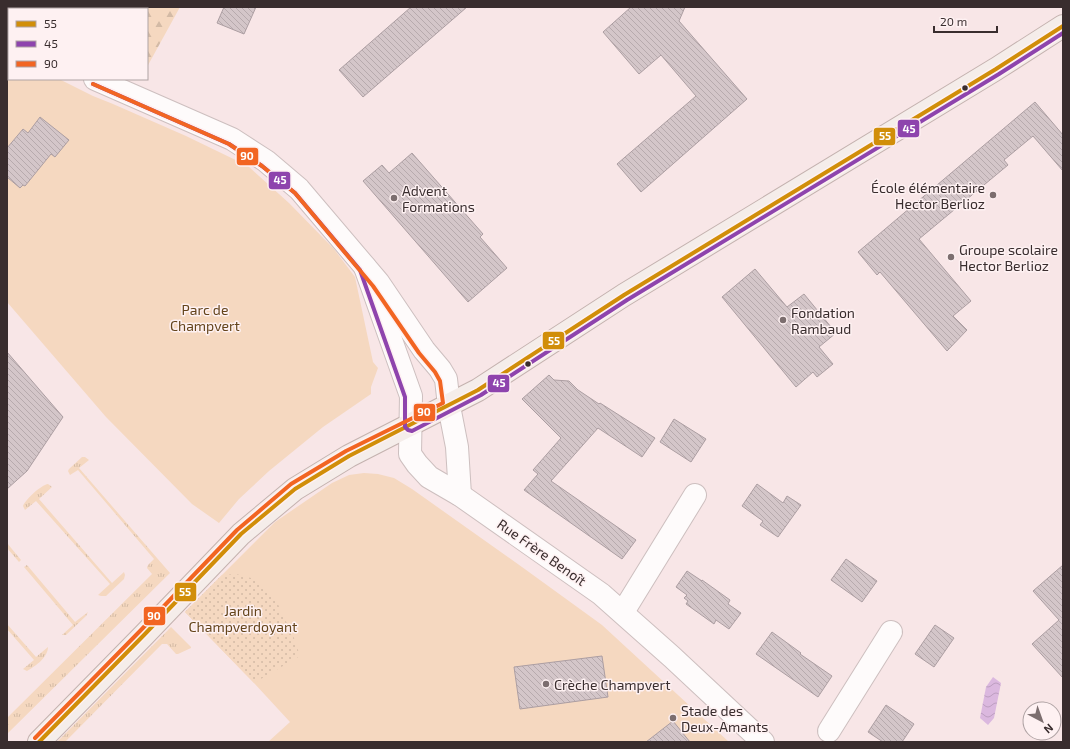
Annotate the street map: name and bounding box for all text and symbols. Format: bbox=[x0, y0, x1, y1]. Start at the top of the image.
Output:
legend bbox=[8, 8, 148, 80]
scale bar bbox=[934, 8, 997, 34]
text: 20 m bbox=[940, 14, 967, 28]
text: 55 bbox=[44, 16, 57, 30]
text: 45 bbox=[44, 36, 58, 50]
text: 90 bbox=[44, 56, 58, 70]
unlabelled marker bbox=[960, 83, 970, 93]
line badge: 45 bbox=[897, 119, 920, 138]
text: 45 bbox=[902, 122, 916, 135]
line badge: 55 bbox=[873, 127, 896, 146]
text: 55 bbox=[879, 129, 891, 142]
line badge: 90 bbox=[236, 147, 259, 166]
text: 90 bbox=[240, 149, 254, 162]
line badge: 45 bbox=[268, 171, 291, 190]
text: 45 bbox=[273, 173, 287, 186]
place label: École élémentaire Hector Berlioz bbox=[871, 179, 985, 212]
place label: Advent Formations bbox=[402, 182, 475, 215]
marker: École élémentaire Hector Berlioz bbox=[988, 190, 998, 200]
marker: Advent Formations bbox=[389, 193, 399, 203]
place label: Groupe scolaire Hector Berlioz bbox=[959, 241, 1058, 274]
marker: Groupe scolaire Hector Berlioz bbox=[946, 252, 956, 262]
park label: Parc de Champvert bbox=[170, 301, 240, 334]
place label: Fondation Rambaud bbox=[791, 304, 855, 337]
marker: Fondation Rambaud bbox=[778, 315, 788, 325]
line badge: 55 bbox=[542, 331, 565, 350]
text: 55 bbox=[548, 334, 560, 347]
unlabelled marker bbox=[523, 359, 533, 369]
line badge: 45 bbox=[487, 374, 510, 393]
text: 45 bbox=[492, 376, 506, 389]
line badge: 90 bbox=[413, 403, 436, 422]
text: 90 bbox=[417, 405, 431, 418]
street label: Rue Frère Benoît bbox=[494, 515, 590, 589]
line badge: 55 bbox=[174, 582, 197, 602]
text: 55 bbox=[179, 585, 191, 598]
park label: Jardin Champverdoyant bbox=[189, 602, 297, 635]
line badge: 90 bbox=[143, 606, 166, 626]
text: 90 bbox=[147, 609, 161, 622]
place label: Crèche Champvert bbox=[554, 676, 670, 693]
marker: Crèche Champvert bbox=[541, 679, 551, 689]
north arrow bbox=[1022, 701, 1062, 741]
place label: Stade des Deux-Amants bbox=[681, 702, 768, 735]
marker: Stade des Deux-Amants bbox=[668, 713, 678, 723]
text: N bbox=[1042, 721, 1056, 736]

